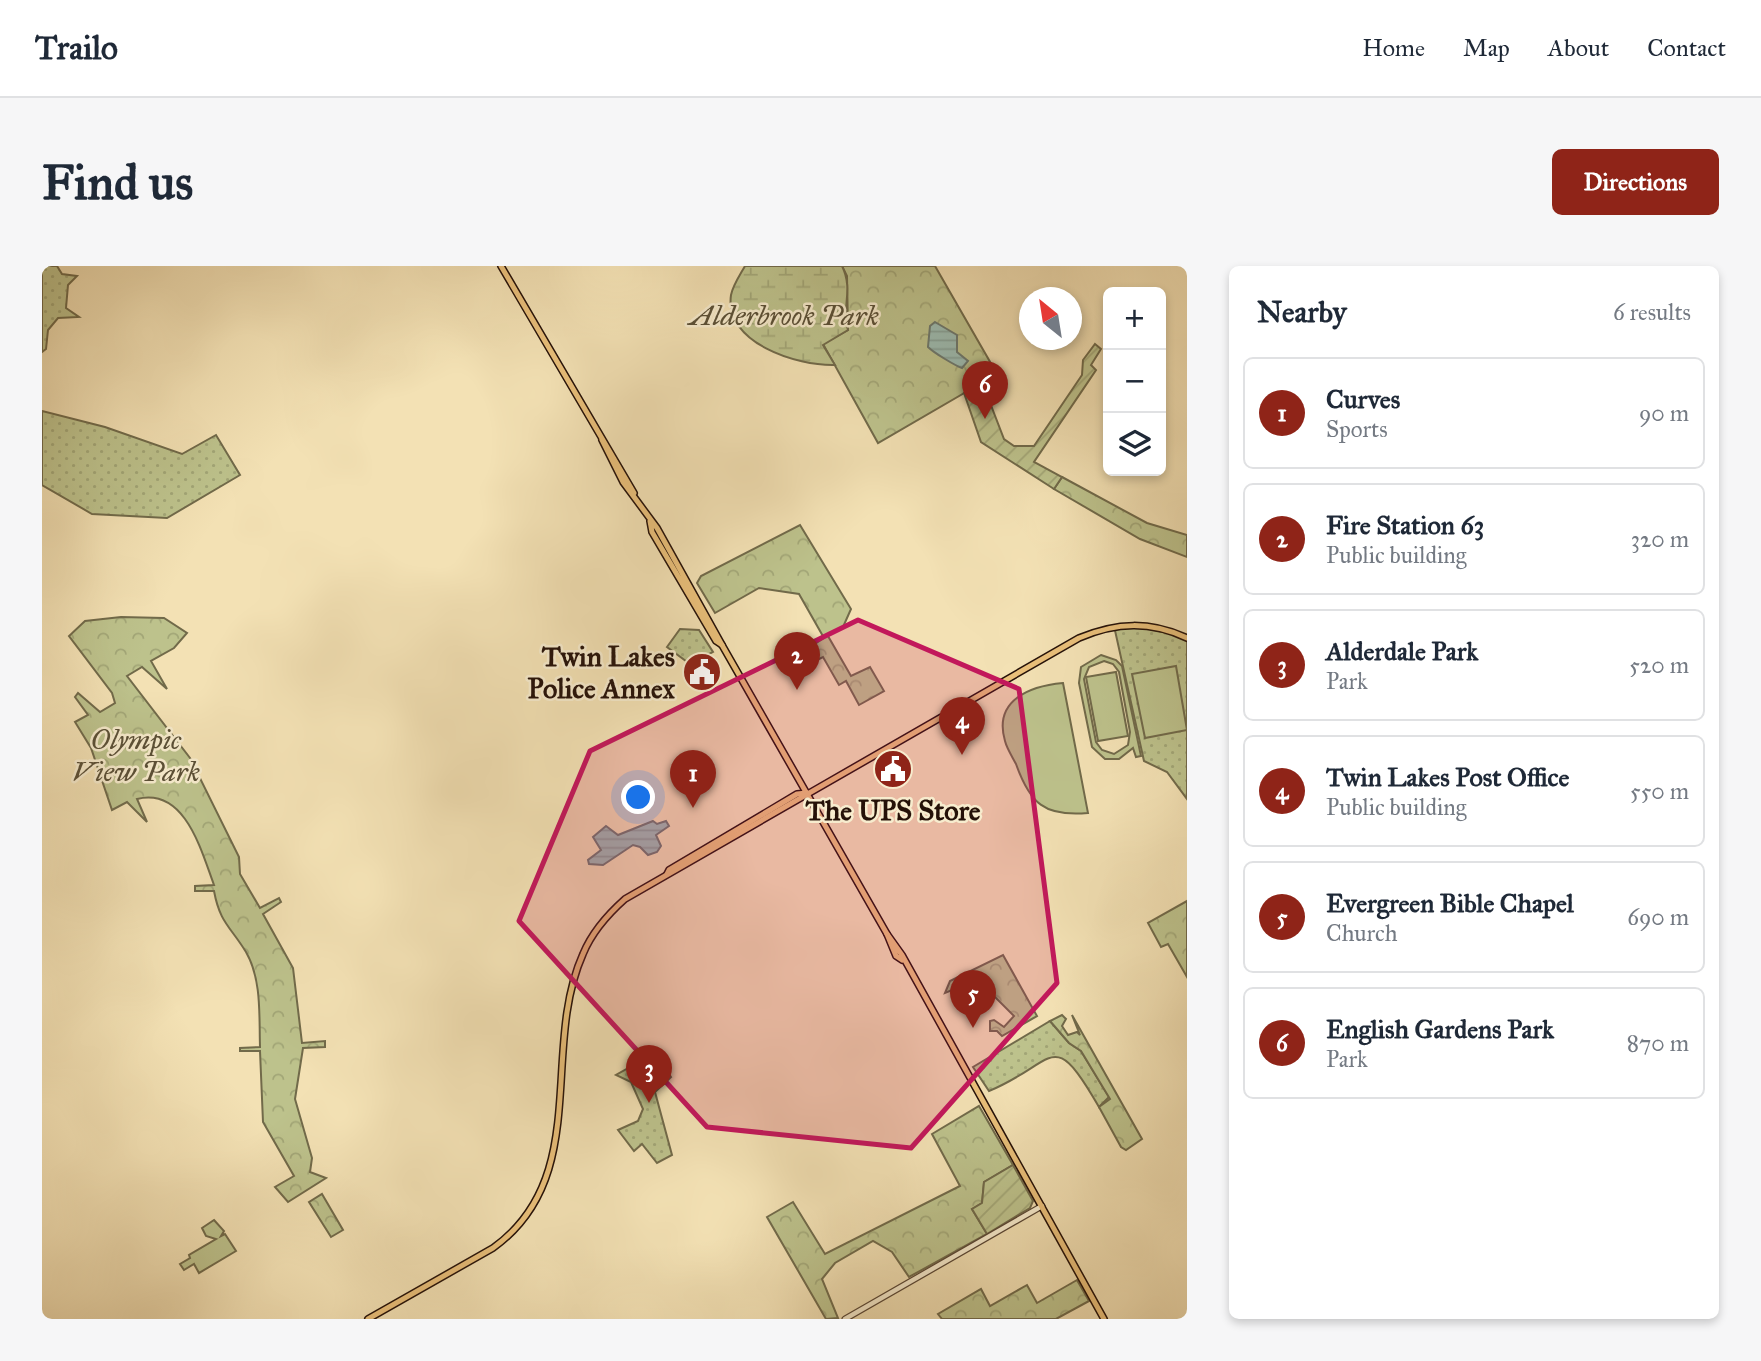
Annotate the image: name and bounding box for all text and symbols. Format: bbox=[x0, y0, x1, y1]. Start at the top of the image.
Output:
text: Trailo bbox=[35, 28, 118, 68]
text: Home bbox=[1362, 33, 1425, 63]
text: Map bbox=[1463, 33, 1510, 63]
text: About bbox=[1548, 33, 1609, 63]
text: Contact bbox=[1647, 33, 1726, 63]
button: Directions bbox=[1552, 149, 1719, 215]
text: Find us bbox=[42, 153, 193, 212]
north arrow bbox=[1019, 287, 1082, 350]
map controls bbox=[1103, 287, 1166, 476]
button: + bbox=[1103, 287, 1166, 350]
text: Nearby bbox=[1257, 294, 1347, 330]
park label: Alderbrook Park bbox=[686, 298, 879, 333]
text: 6 results bbox=[1613, 298, 1691, 326]
button: − bbox=[1103, 350, 1166, 413]
pin: 6 bbox=[962, 361, 1008, 419]
text: Curves bbox=[1326, 383, 1400, 415]
text: 1 bbox=[1277, 399, 1287, 427]
text: 90 m bbox=[1639, 399, 1689, 427]
button: layers bbox=[1103, 413, 1166, 476]
text: Sports bbox=[1326, 415, 1388, 443]
text: Fire Station 63 bbox=[1326, 509, 1484, 541]
text: 2 bbox=[1276, 525, 1288, 553]
text: 320 m bbox=[1631, 525, 1689, 553]
text: Public building bbox=[1326, 541, 1466, 569]
pin: 2 bbox=[774, 632, 820, 690]
text: Alderdale Park bbox=[1326, 635, 1478, 667]
place label: Twin Lakes Police Annex bbox=[528, 639, 676, 706]
public building icon: Twin Lakes Police Annex bbox=[681, 651, 723, 693]
text: 3 bbox=[1277, 651, 1287, 679]
text: 520 m bbox=[1629, 651, 1689, 679]
text: Park bbox=[1326, 667, 1368, 695]
pin: 4 bbox=[939, 697, 985, 755]
park label: Olympic View Park bbox=[72, 722, 201, 789]
public building icon: The UPS Store bbox=[872, 748, 914, 790]
pin: 1 bbox=[670, 750, 716, 808]
text: Twin Lakes Post Office bbox=[1326, 761, 1569, 793]
text: 4 bbox=[1276, 777, 1288, 805]
text: 550 m bbox=[1630, 777, 1689, 805]
your location bbox=[621, 780, 655, 814]
place label: The UPS Store bbox=[806, 793, 981, 828]
text: Public building bbox=[1326, 793, 1466, 821]
text: Evergreen Bible Chapel bbox=[1326, 887, 1574, 919]
text: 5 bbox=[1277, 903, 1287, 931]
text: 690 m bbox=[1627, 903, 1689, 931]
text: Church bbox=[1326, 919, 1398, 947]
pin: 5 bbox=[950, 970, 996, 1028]
text: English Gardens Park bbox=[1326, 1013, 1554, 1045]
text: 6 bbox=[1276, 1029, 1288, 1057]
text: 870 m bbox=[1627, 1029, 1689, 1057]
pin: 3 bbox=[626, 1045, 672, 1103]
text: Park bbox=[1326, 1045, 1368, 1073]

